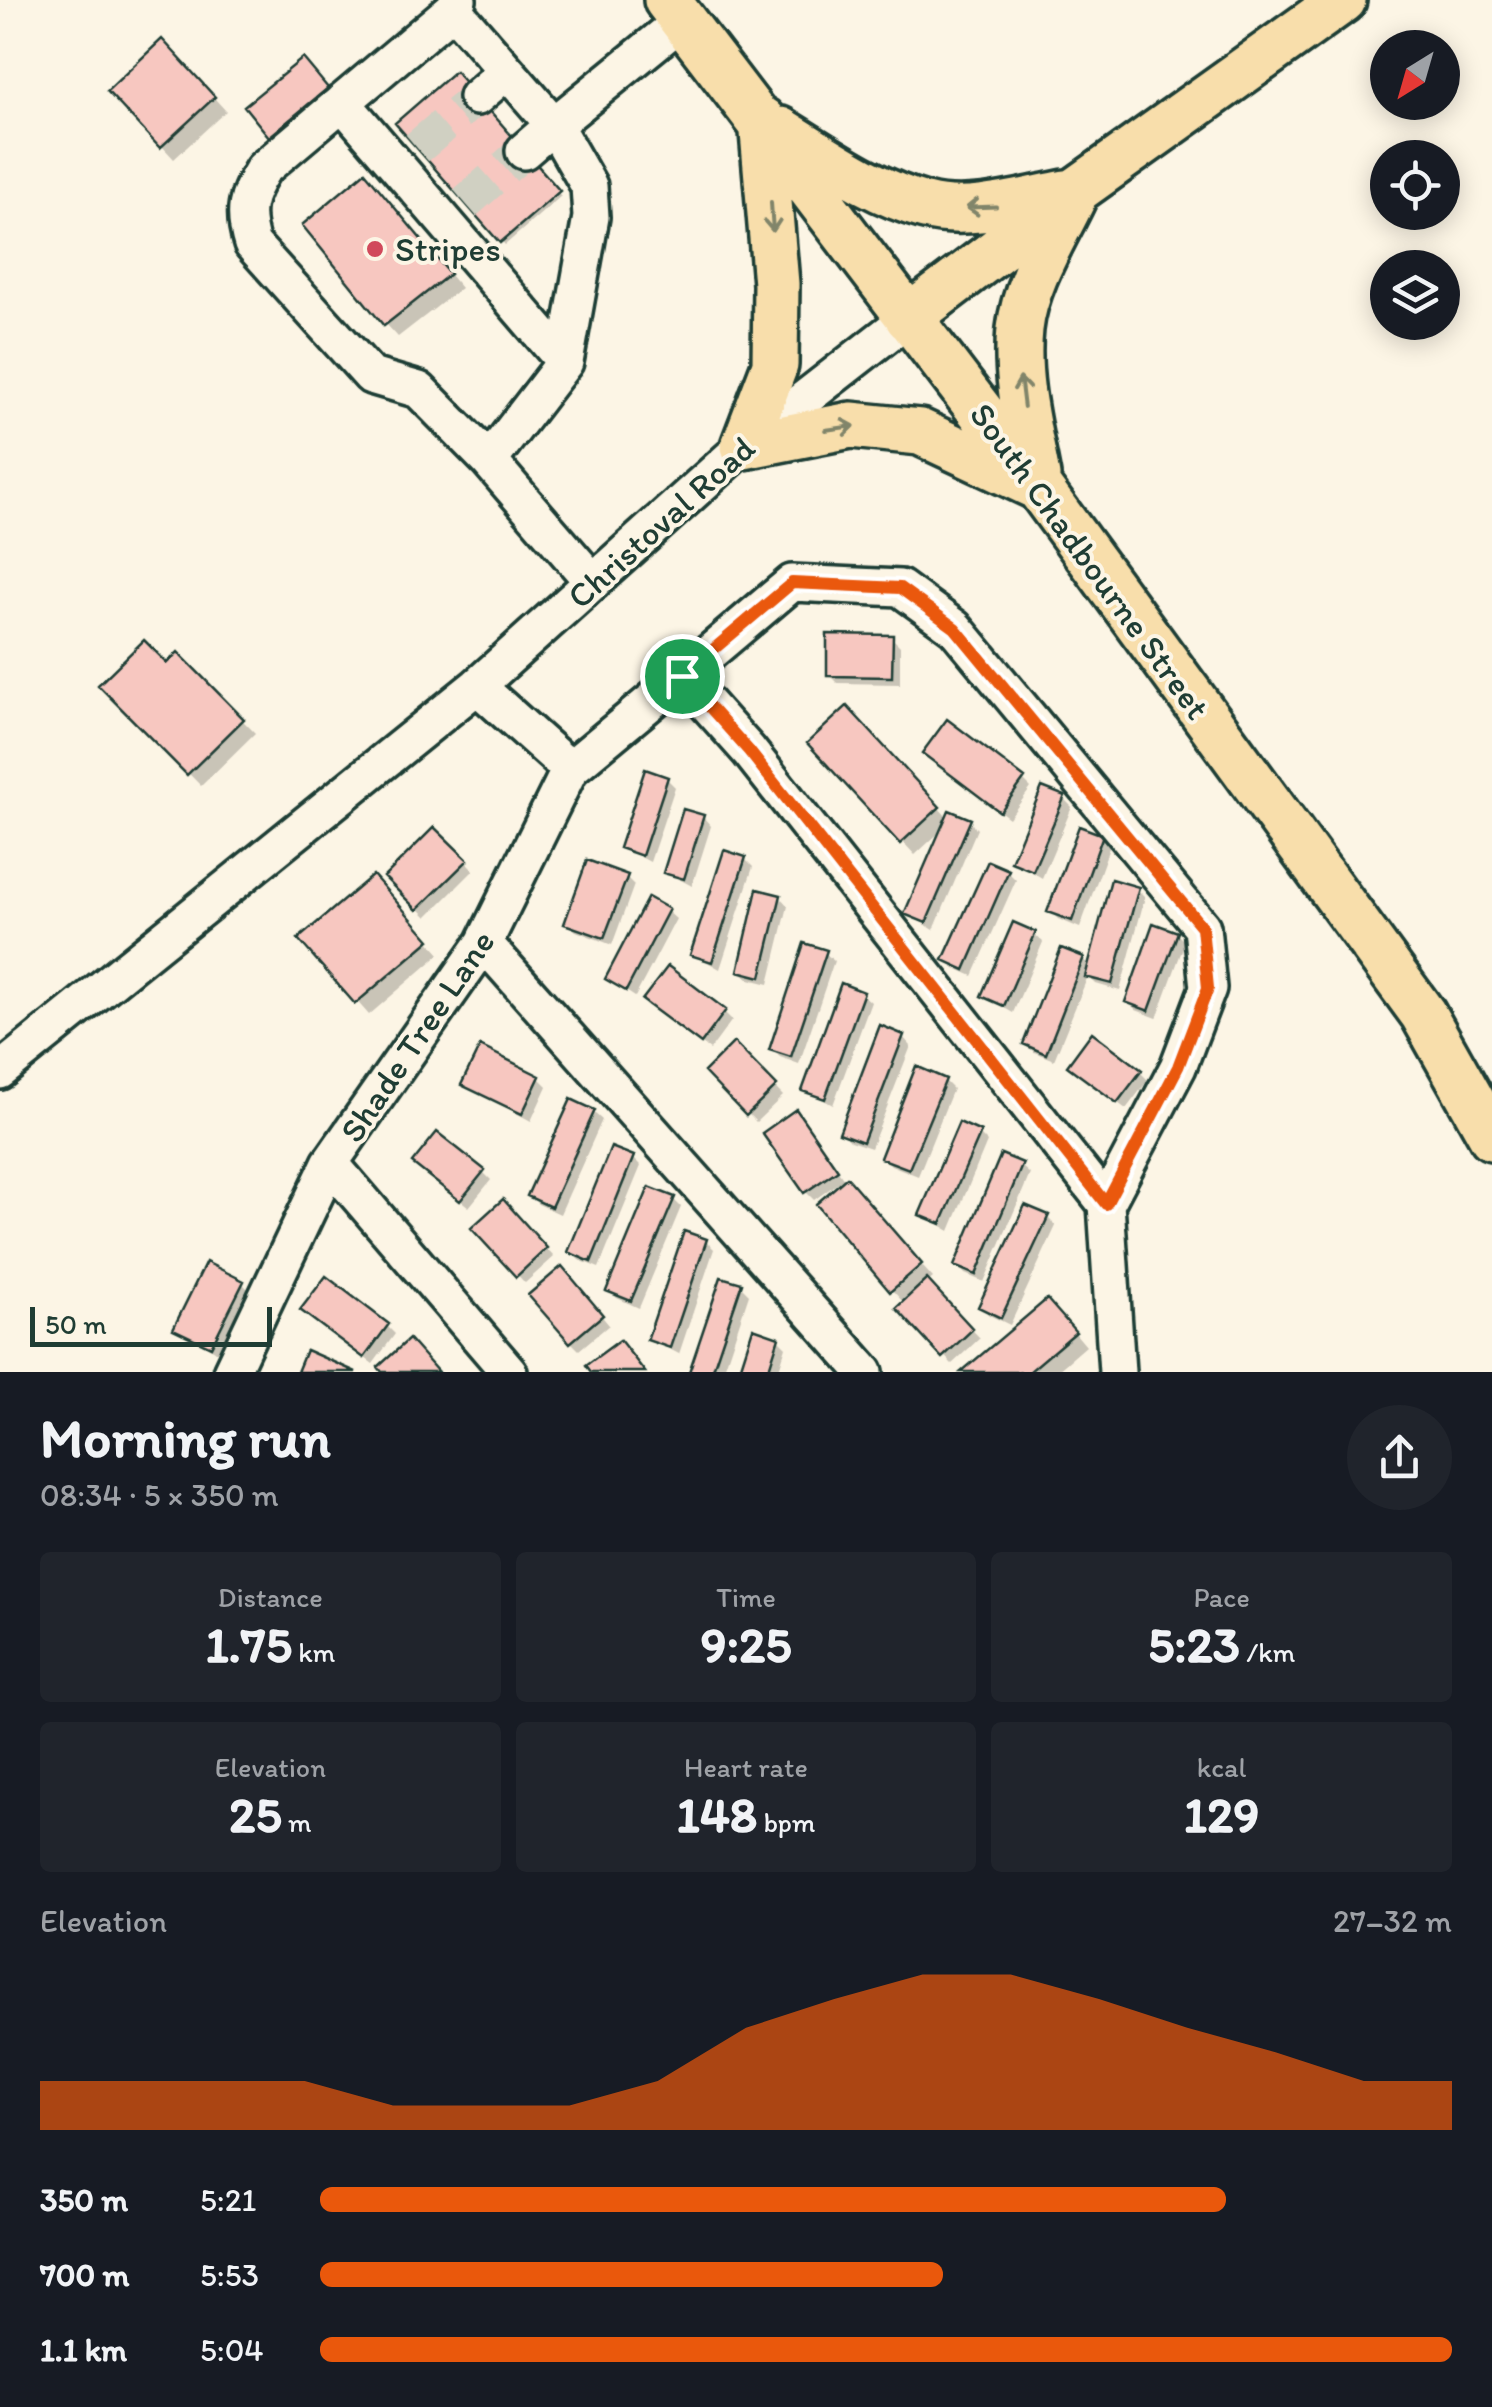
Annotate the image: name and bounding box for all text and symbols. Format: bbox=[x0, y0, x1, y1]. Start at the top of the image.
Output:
north arrow bbox=[1370, 30, 1460, 120]
map controls bbox=[1370, 30, 1460, 340]
button: locate bbox=[1370, 140, 1460, 230]
one-way arrow bbox=[965, 197, 997, 216]
one-way arrow bbox=[763, 200, 782, 232]
place label: Stripes bbox=[395, 228, 501, 270]
marker: Stripes bbox=[364, 238, 386, 260]
button: layers bbox=[1370, 250, 1460, 340]
one-way arrow bbox=[1012, 377, 1031, 409]
street label: South Chadbourne Street bbox=[961, 395, 1219, 727]
one-way arrow bbox=[823, 419, 856, 437]
street label: Christoval Road bbox=[559, 427, 763, 617]
pin bbox=[640, 634, 725, 719]
icon: arrive bbox=[655, 649, 710, 704]
street label: Shade Tree Lane bbox=[331, 922, 503, 1150]
scale bar bbox=[30, 1302, 272, 1346]
text: 50 m bbox=[45, 1307, 107, 1341]
text: Morning run bbox=[40, 1405, 331, 1471]
button: share bbox=[1347, 1405, 1452, 1510]
text: 08:34 · 5 × 350 m bbox=[40, 1476, 279, 1514]
text: Distance bbox=[218, 1580, 323, 1614]
text: Time bbox=[716, 1580, 776, 1614]
text: Pace bbox=[1194, 1580, 1250, 1614]
text: 1.75 bbox=[205, 1614, 292, 1675]
text: 9:25 bbox=[701, 1614, 791, 1675]
text: 5:23 bbox=[1148, 1614, 1240, 1675]
text: km bbox=[292, 1635, 335, 1669]
text: /km bbox=[1240, 1635, 1295, 1669]
text: Elevation bbox=[215, 1750, 326, 1784]
text: Heart rate bbox=[684, 1750, 808, 1784]
text: kcal bbox=[1197, 1750, 1247, 1784]
text: 25 bbox=[229, 1784, 282, 1845]
text: 148 bbox=[677, 1784, 757, 1845]
text: 129 bbox=[1184, 1784, 1259, 1845]
text: m bbox=[282, 1805, 312, 1839]
text: bpm bbox=[757, 1805, 815, 1839]
text: Elevation bbox=[40, 1902, 167, 1940]
text: 27–32 m bbox=[1333, 1902, 1452, 1940]
text: 350 m bbox=[40, 2181, 128, 2219]
text: 5:21 bbox=[200, 2181, 256, 2219]
text: 700 m bbox=[40, 2256, 129, 2294]
text: 5:53 bbox=[200, 2256, 259, 2294]
text: 1.1 km bbox=[40, 2331, 127, 2369]
text: 5:04 bbox=[200, 2331, 264, 2369]

